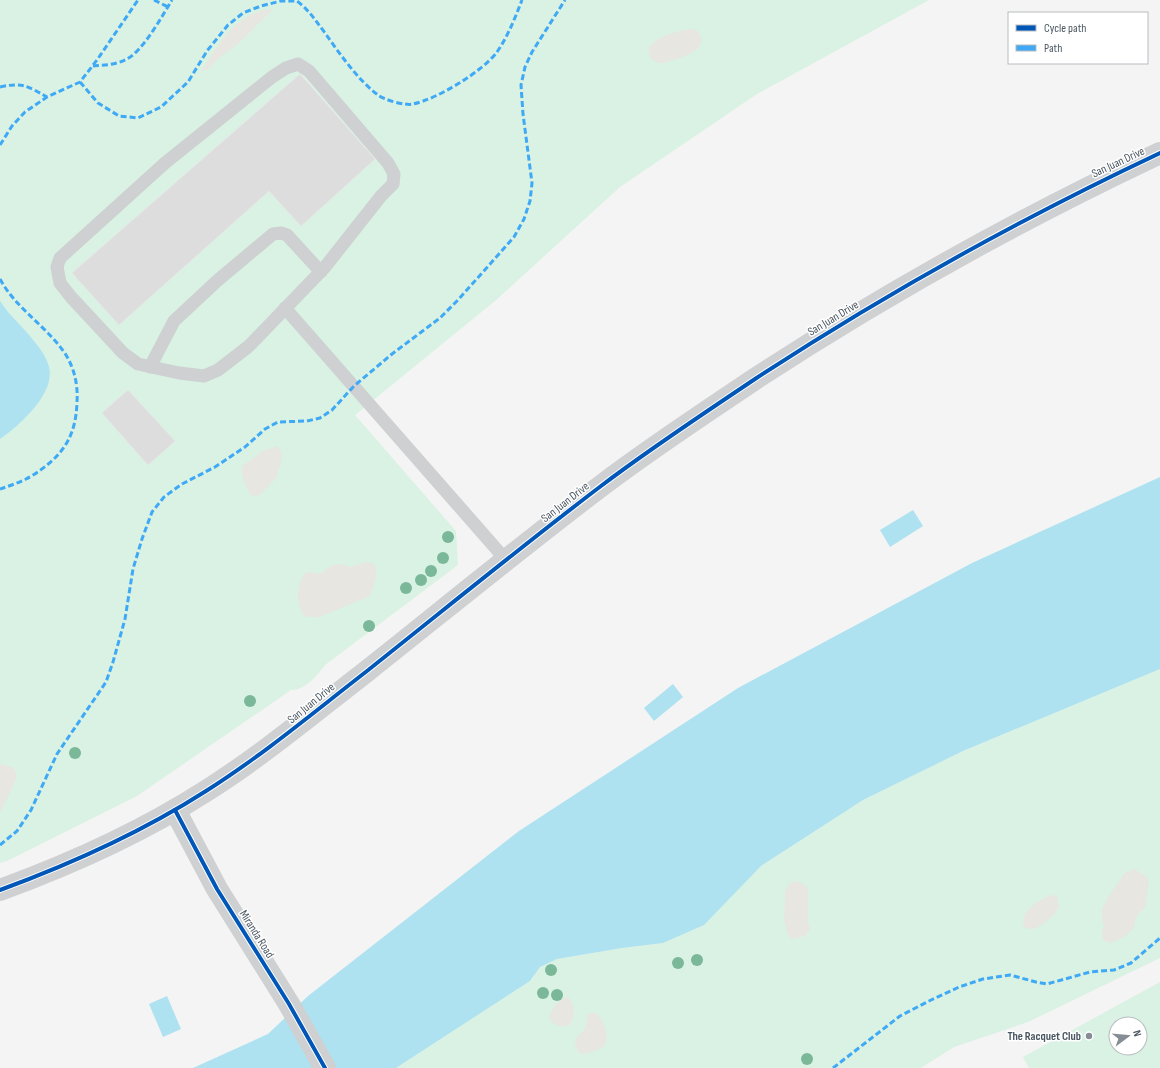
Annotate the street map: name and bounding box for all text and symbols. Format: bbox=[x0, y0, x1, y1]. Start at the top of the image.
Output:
legend bbox=[1008, 12, 1148, 64]
text: Cycle path bbox=[1044, 21, 1086, 36]
text: Path bbox=[1044, 41, 1062, 56]
street label: San Juan Drive bbox=[1089, 144, 1147, 181]
street label: San Juan Drive bbox=[805, 297, 862, 340]
street label: San Juan Drive bbox=[538, 479, 592, 526]
street label: San Juan Drive bbox=[284, 680, 338, 727]
street label: Miranda Road bbox=[236, 907, 277, 961]
north arrow bbox=[1108, 1016, 1148, 1056]
place label: The Racquet Club bbox=[1007, 1029, 1081, 1044]
text: N bbox=[1130, 1029, 1144, 1038]
marker: The Racquet Club bbox=[1084, 1031, 1094, 1041]

